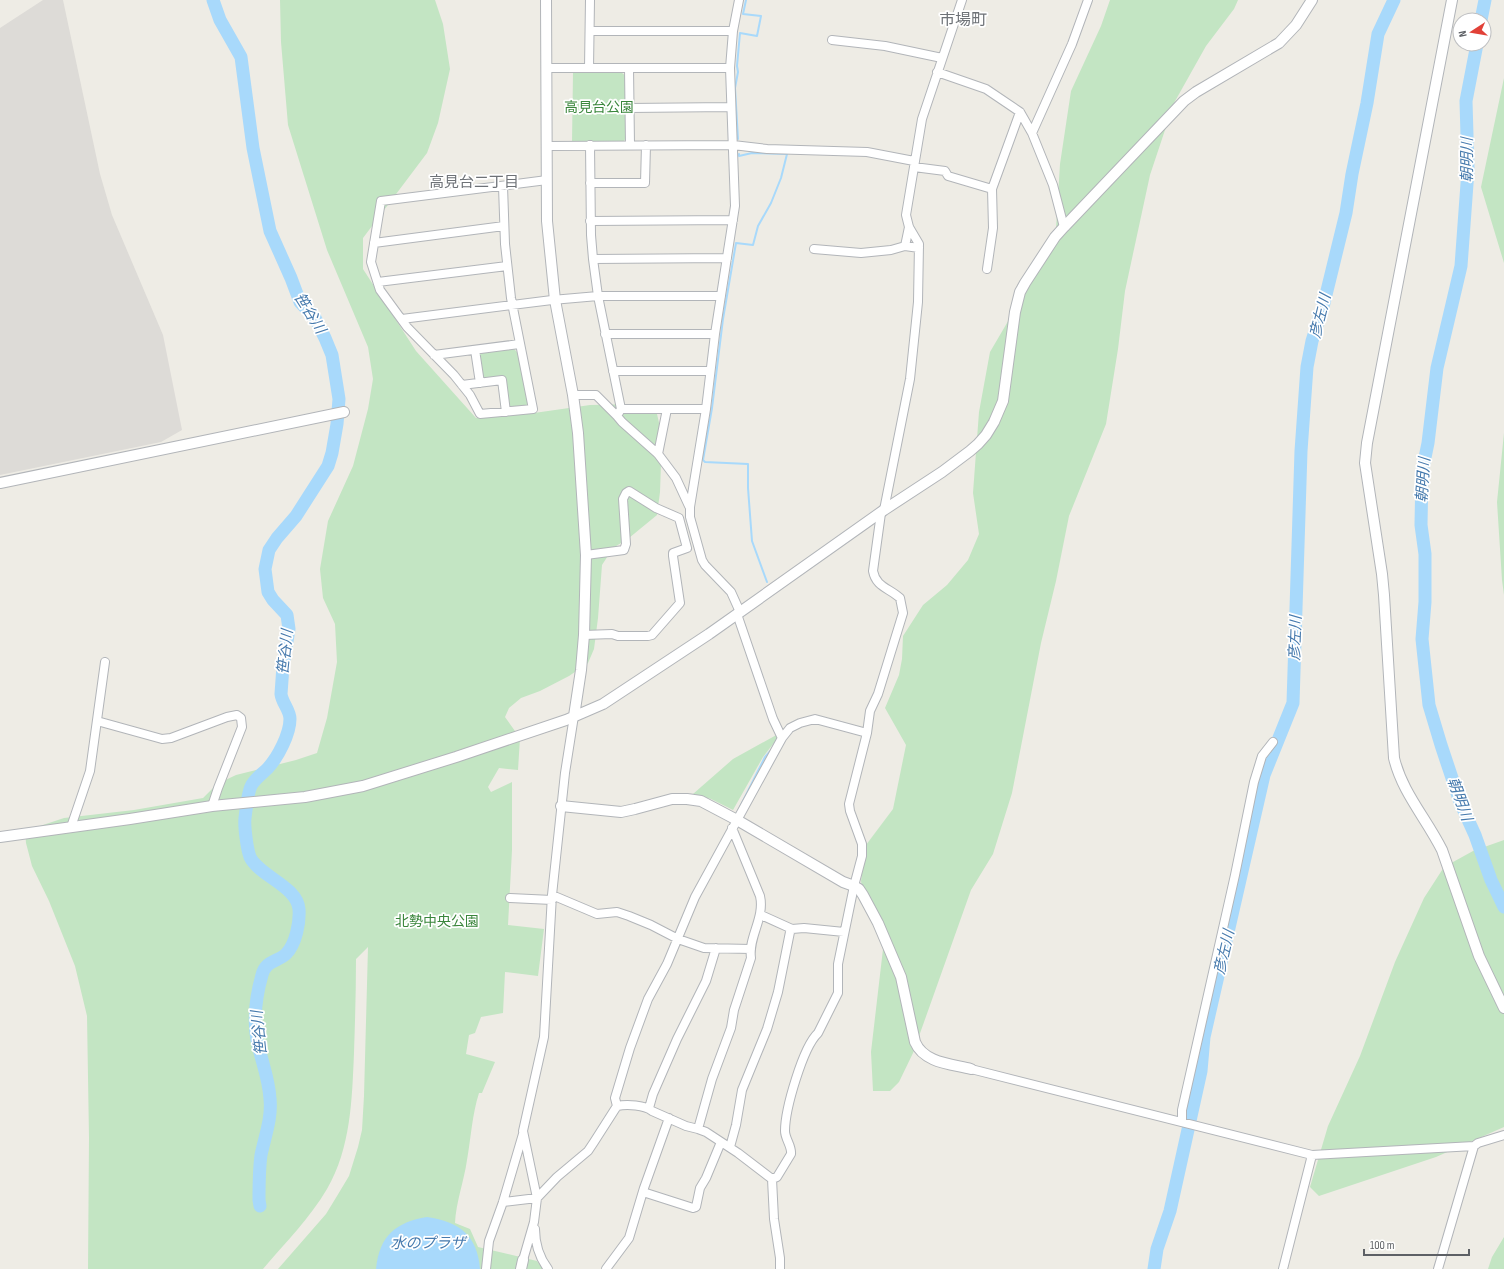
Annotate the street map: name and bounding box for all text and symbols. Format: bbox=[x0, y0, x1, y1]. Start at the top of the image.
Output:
district label: 市場町 bbox=[939, 11, 987, 30]
north arrow bbox=[1452, 12, 1492, 52]
text: N bbox=[1456, 30, 1470, 38]
park label: 高見台公園 bbox=[564, 99, 634, 116]
water label: 朝明川 bbox=[1458, 136, 1477, 183]
district label: 高見台二丁目 bbox=[429, 173, 519, 192]
water label: 笹谷川 bbox=[290, 289, 331, 339]
water label: 彦左川 bbox=[1306, 290, 1336, 340]
water label: 朝明川 bbox=[1412, 455, 1435, 503]
water label: 彦左川 bbox=[1285, 613, 1306, 661]
water label: 笹谷川 bbox=[274, 627, 298, 675]
water label: 朝明川 bbox=[1443, 775, 1477, 825]
park label: 北勢中央公園 bbox=[395, 913, 479, 930]
water label: 彦左川 bbox=[1210, 926, 1239, 976]
water label: 笹谷川 bbox=[247, 1008, 271, 1056]
scale bar bbox=[1364, 1231, 1469, 1257]
water label: 水のプラザ bbox=[390, 1234, 467, 1253]
text: 100 m bbox=[1370, 1238, 1395, 1253]

